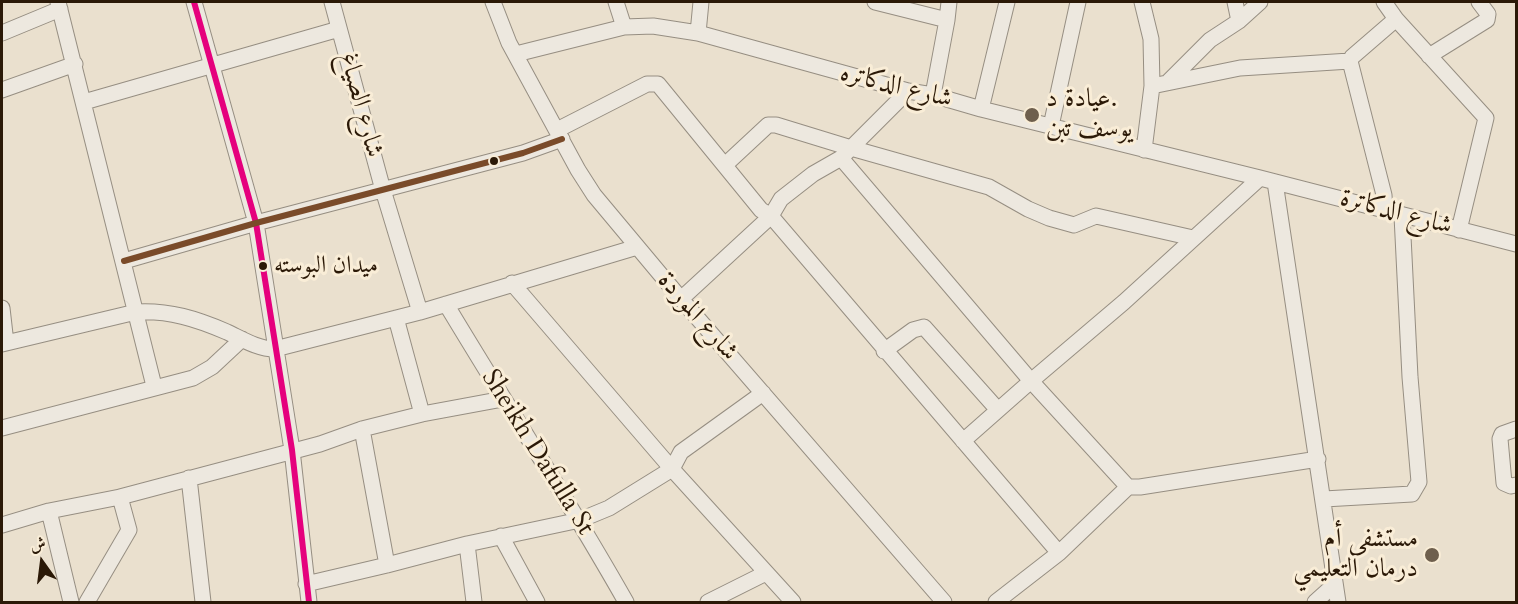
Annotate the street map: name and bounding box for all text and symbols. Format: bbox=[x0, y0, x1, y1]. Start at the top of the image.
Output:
street label: شارع الصياغ bbox=[331, 49, 389, 161]
street label: شارع الدكاتره bbox=[837, 58, 955, 116]
place label: عيادة د. يوسف تبن bbox=[1046, 84, 1132, 146]
marker: عيادة د. يوسف تبن bbox=[1023, 106, 1041, 124]
unlabelled marker bbox=[488, 155, 500, 167]
street label: شارع الدكاترة bbox=[1337, 183, 1455, 243]
place label: ميدان البوسته bbox=[274, 252, 378, 280]
marker: ميدان البوسته bbox=[257, 260, 269, 272]
street label: شارع الموردة bbox=[650, 266, 744, 368]
street label: Sheikh Dafulla St bbox=[474, 365, 600, 541]
place label: مستشفى أم درمان التعليمي bbox=[1293, 524, 1418, 586]
north arrow bbox=[12, 532, 72, 592]
text: ش bbox=[27, 532, 48, 557]
marker: مستشفى أم درمان التعليمي bbox=[1423, 546, 1441, 564]

